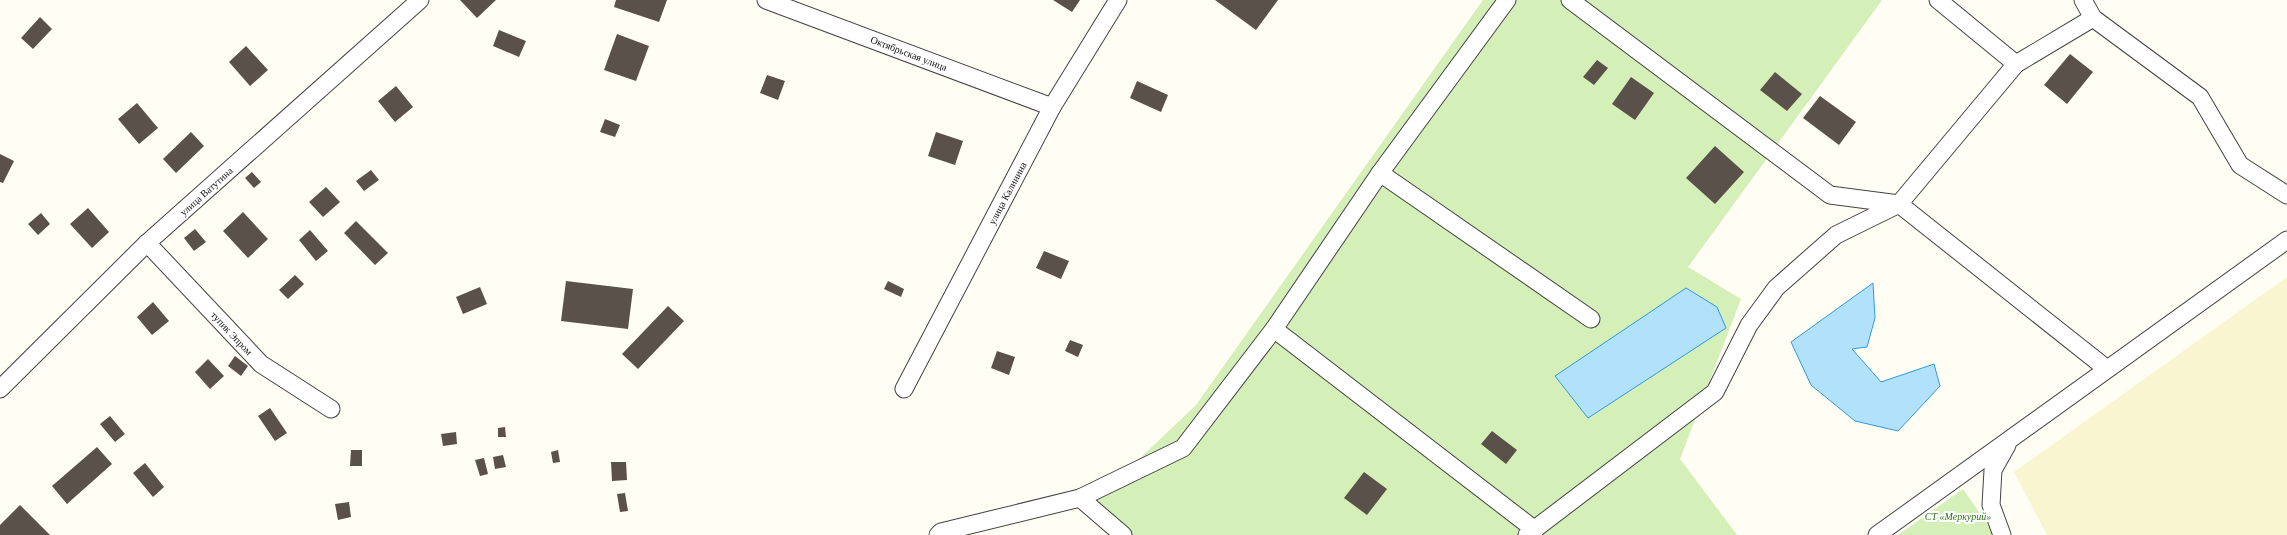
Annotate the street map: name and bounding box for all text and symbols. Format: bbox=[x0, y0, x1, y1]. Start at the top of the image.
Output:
street label: Октябрьская улица bbox=[869, 34, 949, 73]
street label: улица Калинина bbox=[986, 160, 1029, 226]
street label: улица Ватутина bbox=[178, 165, 235, 218]
street label: тупик Эпром bbox=[209, 309, 255, 358]
park label: СТ «Меркурий» bbox=[1925, 511, 1991, 522]

